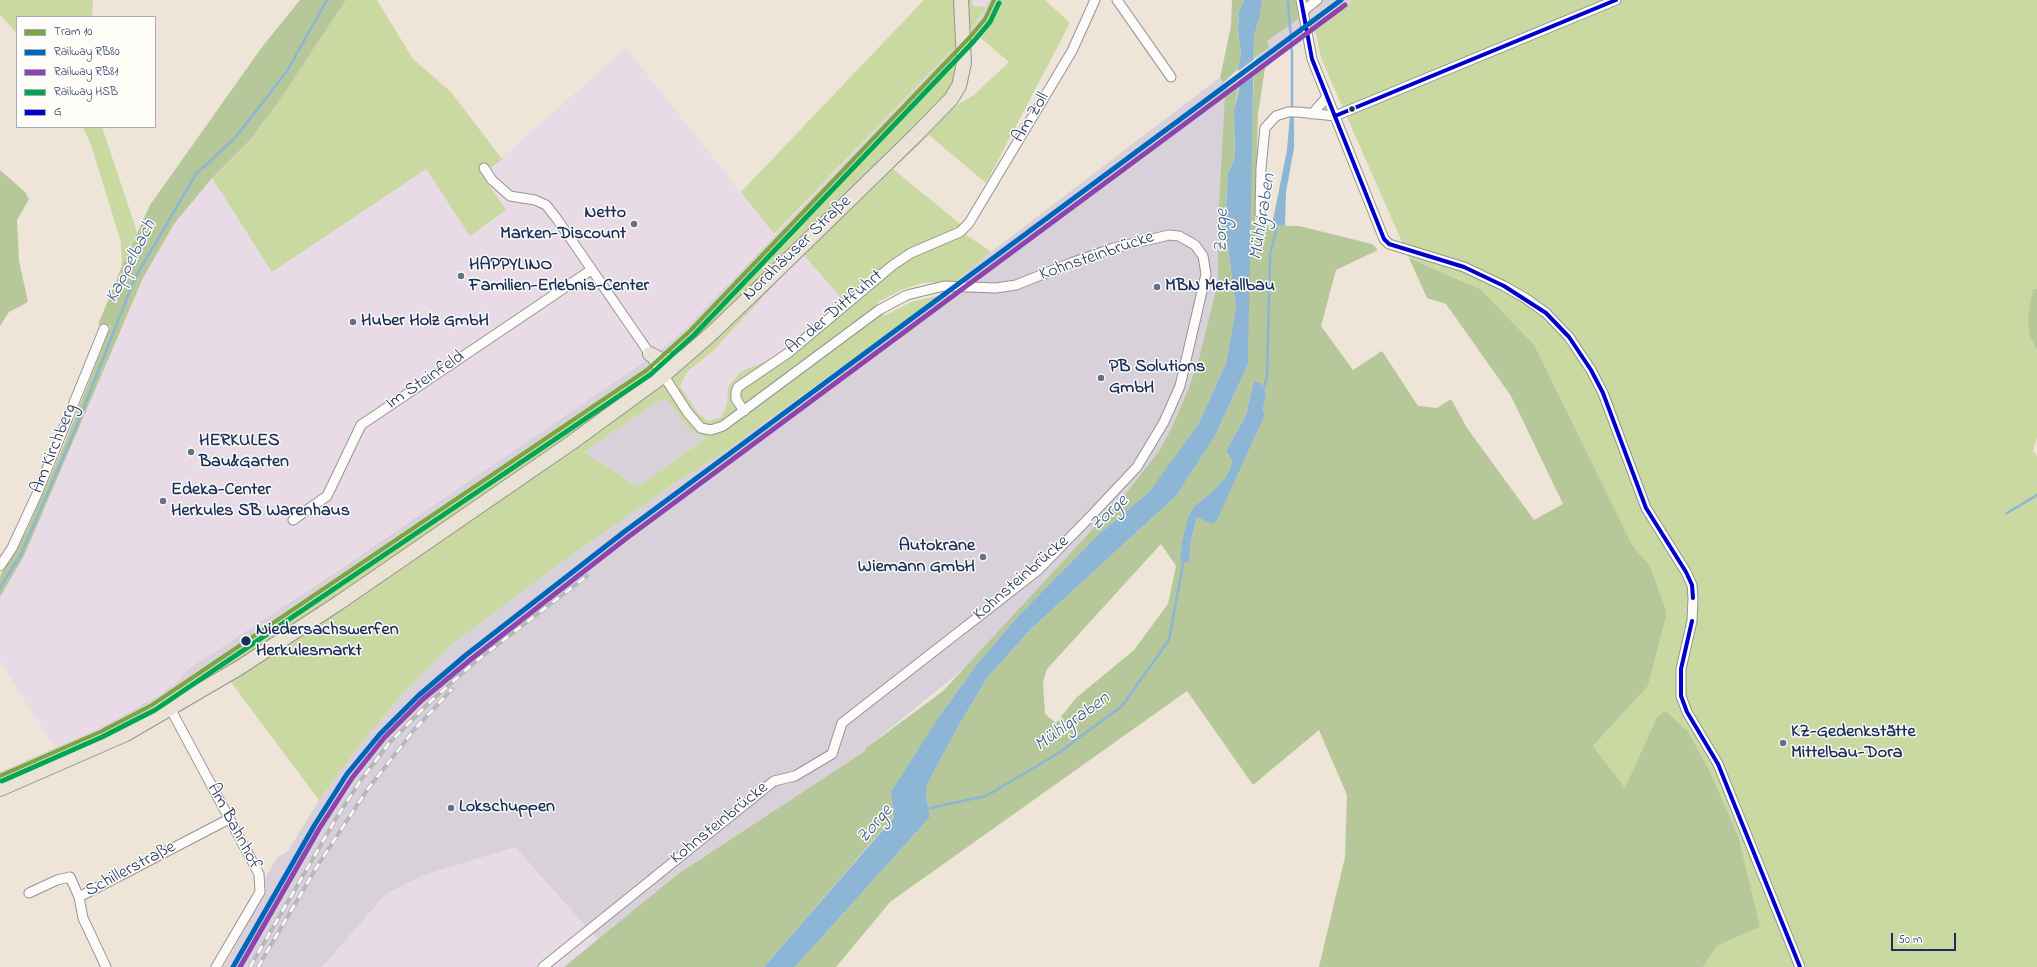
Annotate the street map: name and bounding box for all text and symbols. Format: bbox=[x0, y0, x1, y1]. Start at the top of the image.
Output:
legend bbox=[16, 16, 156, 128]
text: Tram 10 bbox=[54, 23, 92, 41]
text: Railway RB80 bbox=[54, 43, 120, 61]
text: Railway RB81 bbox=[54, 63, 118, 81]
text: Railway HSB bbox=[54, 83, 118, 101]
street label: Am Zoll bbox=[1009, 89, 1055, 147]
text: G bbox=[54, 103, 62, 121]
unlabelled marker bbox=[1347, 104, 1357, 114]
water label: Mühlgraben bbox=[1246, 172, 1282, 262]
street label: Nordhäuser Straße bbox=[739, 192, 857, 306]
place label: Netto Marken-Discount bbox=[500, 203, 626, 246]
water label: Zorge bbox=[1211, 209, 1235, 253]
water label: Kappelbach bbox=[102, 217, 162, 307]
marker: Netto Marken-Discount bbox=[629, 219, 639, 229]
street label: Kohnsteinbrücke bbox=[1037, 227, 1157, 287]
place label: HAPPYLINO Familien-Erlebnis-Center bbox=[469, 255, 649, 298]
street label: An der Dittfuhrt bbox=[782, 266, 888, 360]
marker: HAPPYLINO Familien-Erlebnis-Center bbox=[456, 271, 466, 281]
place label: MBN Metallbau bbox=[1165, 276, 1275, 298]
marker: MBN Metallbau bbox=[1152, 282, 1162, 292]
place label: Huber Holz GmbH bbox=[361, 311, 489, 333]
marker: Huber Holz GmbH bbox=[348, 317, 358, 327]
street label: Im Steinfeld bbox=[383, 347, 469, 415]
place label: PB Solutions GmbH bbox=[1109, 357, 1205, 400]
marker: PB Solutions GmbH bbox=[1096, 373, 1106, 383]
street label: Am Kirchberg bbox=[27, 401, 83, 497]
place label: HERKULES Bau&Garten bbox=[199, 431, 289, 474]
marker: HERKULES Bau&Garten bbox=[186, 447, 196, 457]
place label: Edeka-Center Herkules SB Warenhaus bbox=[171, 480, 350, 522]
water label: Zorge bbox=[1086, 491, 1134, 537]
marker: Edeka-Center Herkules SB Warenhaus bbox=[158, 496, 168, 506]
street label: Kohnsteinbrücke bbox=[970, 532, 1074, 626]
place label: Autokrane Wiemann GmbH bbox=[858, 536, 975, 578]
marker: Autokrane Wiemann GmbH bbox=[978, 552, 988, 562]
place label: Niedersachswerfen Herkulesmarkt bbox=[256, 620, 399, 662]
marker: Niedersachswerfen Herkulesmarkt bbox=[239, 634, 253, 648]
water label: Mühlgraben bbox=[1031, 688, 1115, 758]
place label: KZ-Gedenkstätte Mittelbau-Dora bbox=[1791, 722, 1915, 764]
marker: KZ-Gedenkstätte Mittelbau-Dora bbox=[1778, 738, 1788, 748]
street label: Kohnsteinbrücke bbox=[667, 778, 773, 870]
street label: Am Bahnhof bbox=[201, 780, 265, 874]
place label: Lokschuppen bbox=[459, 797, 555, 819]
water label: Zorge bbox=[853, 801, 899, 849]
marker: Lokschuppen bbox=[446, 803, 456, 813]
street label: Schillerstraße bbox=[82, 837, 180, 903]
scale bar bbox=[1893, 925, 1958, 951]
text: 50 m bbox=[1898, 931, 1922, 949]

